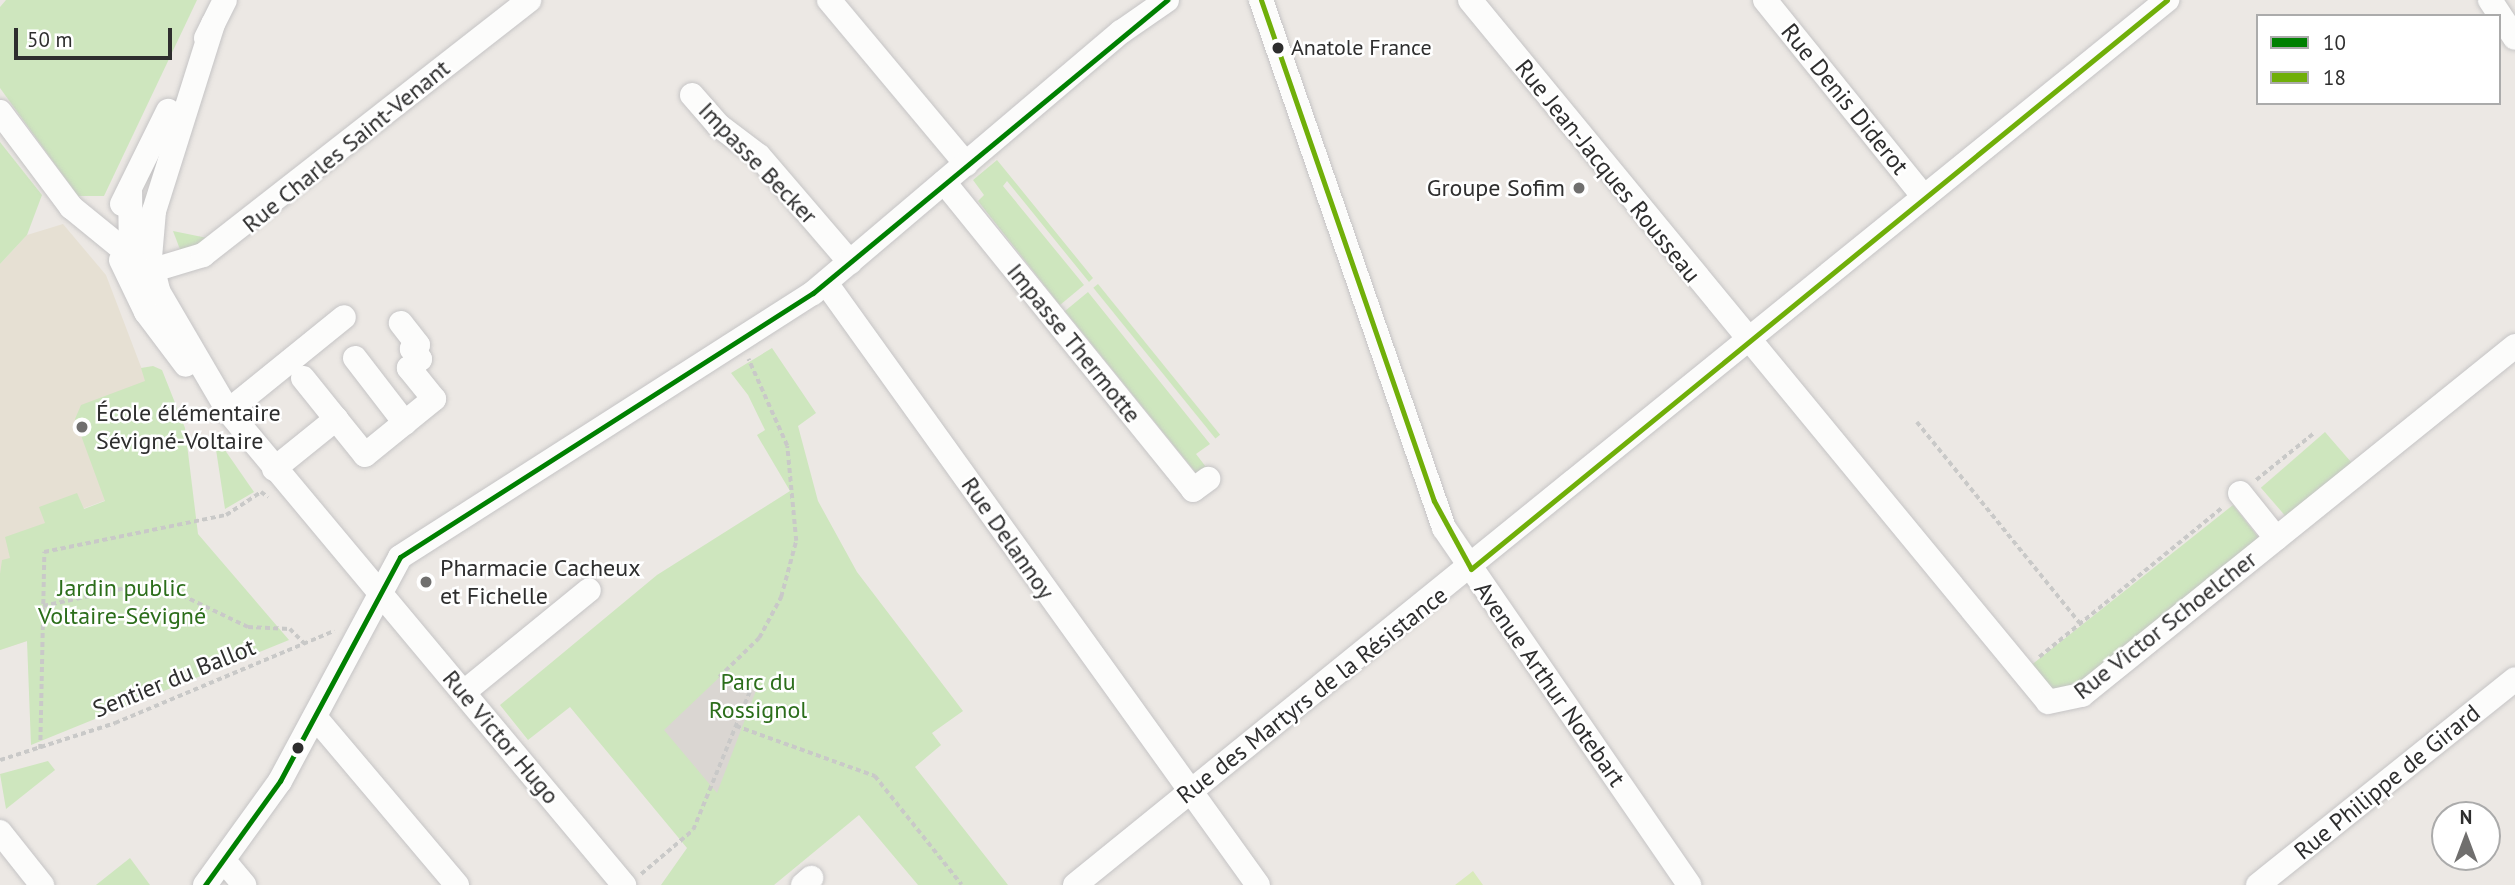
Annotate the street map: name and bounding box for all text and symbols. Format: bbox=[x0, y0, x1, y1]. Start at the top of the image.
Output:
scale bar bbox=[18, 14, 175, 58]
legend bbox=[2256, 14, 2501, 105]
street label: Rue Denis Diderot bbox=[1775, 18, 1915, 180]
text: 50 m bbox=[27, 26, 73, 53]
text: 10 bbox=[2323, 29, 2346, 56]
place label: Anatole France bbox=[1291, 35, 1432, 61]
marker: Anatole France bbox=[1271, 41, 1285, 55]
street label: Rue Charles Saint-Venant bbox=[237, 53, 455, 239]
street label: Rue Jean-Jacques Rousseau bbox=[1509, 54, 1707, 288]
text: 18 bbox=[2323, 64, 2346, 91]
street label: Impasse Becker bbox=[693, 96, 823, 230]
place label: Groupe Sofim bbox=[1427, 174, 1565, 202]
marker: Groupe Sofim bbox=[1571, 180, 1587, 196]
street label: Impasse Thermotte bbox=[1001, 257, 1147, 429]
place label: École élémentaire Sévigné-Voltaire bbox=[96, 399, 281, 455]
marker: École élémentaire Sévigné-Voltaire bbox=[74, 419, 90, 435]
street label: Rue Delannoy bbox=[955, 471, 1061, 605]
street label: Rue Victor Schoelcher bbox=[2068, 544, 2262, 706]
place label: Pharmacie Cacheux et Fichelle bbox=[440, 554, 640, 610]
park label: Jardin public Voltaire-Sévigné bbox=[38, 574, 206, 630]
marker: Pharmacie Cacheux et Fichelle bbox=[418, 574, 434, 590]
street label: Avenue Arthur Notebart bbox=[1468, 576, 1632, 792]
street label: Rue des Martyrs de la Résistance bbox=[1171, 580, 1453, 810]
street label: Sentier du Ballot bbox=[89, 632, 259, 724]
street label: Rue Victor Hugo bbox=[436, 664, 566, 810]
park label: Parc du Rossignol bbox=[709, 668, 807, 724]
street label: Rue Philippe de Girard bbox=[2288, 698, 2486, 866]
unlabelled marker bbox=[291, 741, 305, 755]
north arrow bbox=[2431, 801, 2501, 871]
text: N bbox=[2460, 805, 2472, 829]

